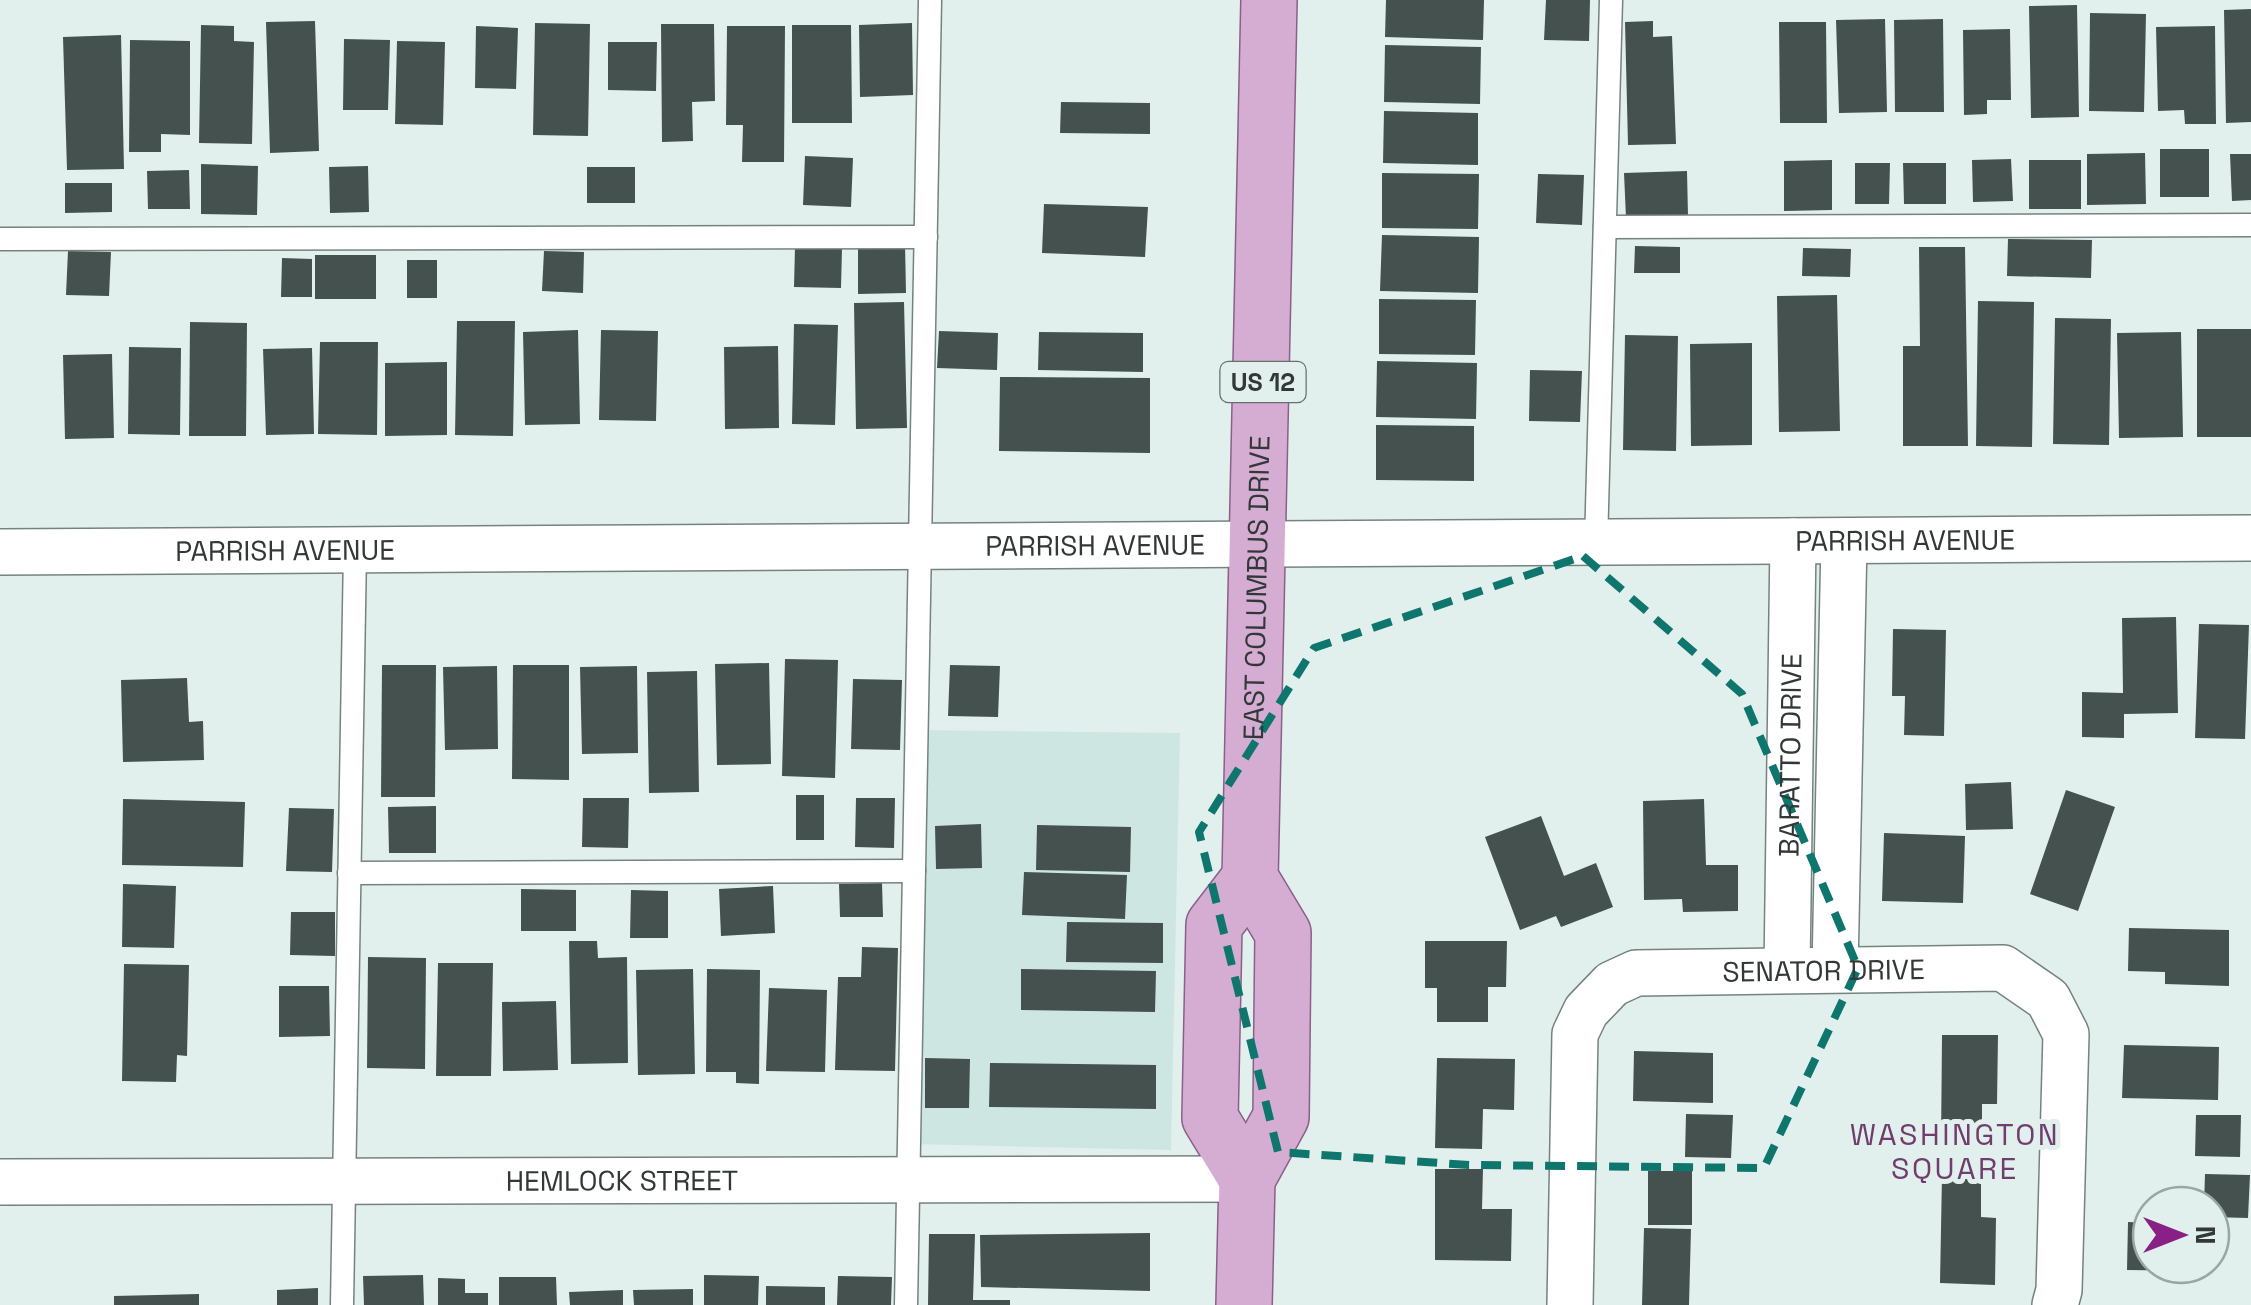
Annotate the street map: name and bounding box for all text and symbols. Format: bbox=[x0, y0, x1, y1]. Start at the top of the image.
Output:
road number: US 12 bbox=[1220, 362, 1306, 402]
street label: EAST COLUMBUS DRIVE bbox=[1235, 435, 1278, 741]
street label: PARRISH AVENUE bbox=[1795, 521, 2015, 559]
street label: PARRISH AVENUE bbox=[985, 527, 1205, 564]
street label: PARRISH AVENUE bbox=[175, 532, 395, 569]
street label: BARATTO DRIVE bbox=[1771, 653, 1809, 857]
street label: SENATOR DRIVE bbox=[1722, 951, 1925, 990]
district label: WASHINGTON SQUARE bbox=[1850, 1115, 2060, 1188]
street label: HEMLOCK STREET bbox=[506, 1162, 738, 1199]
north arrow bbox=[2131, 1185, 2231, 1285]
text: N bbox=[2188, 1226, 2224, 1244]

